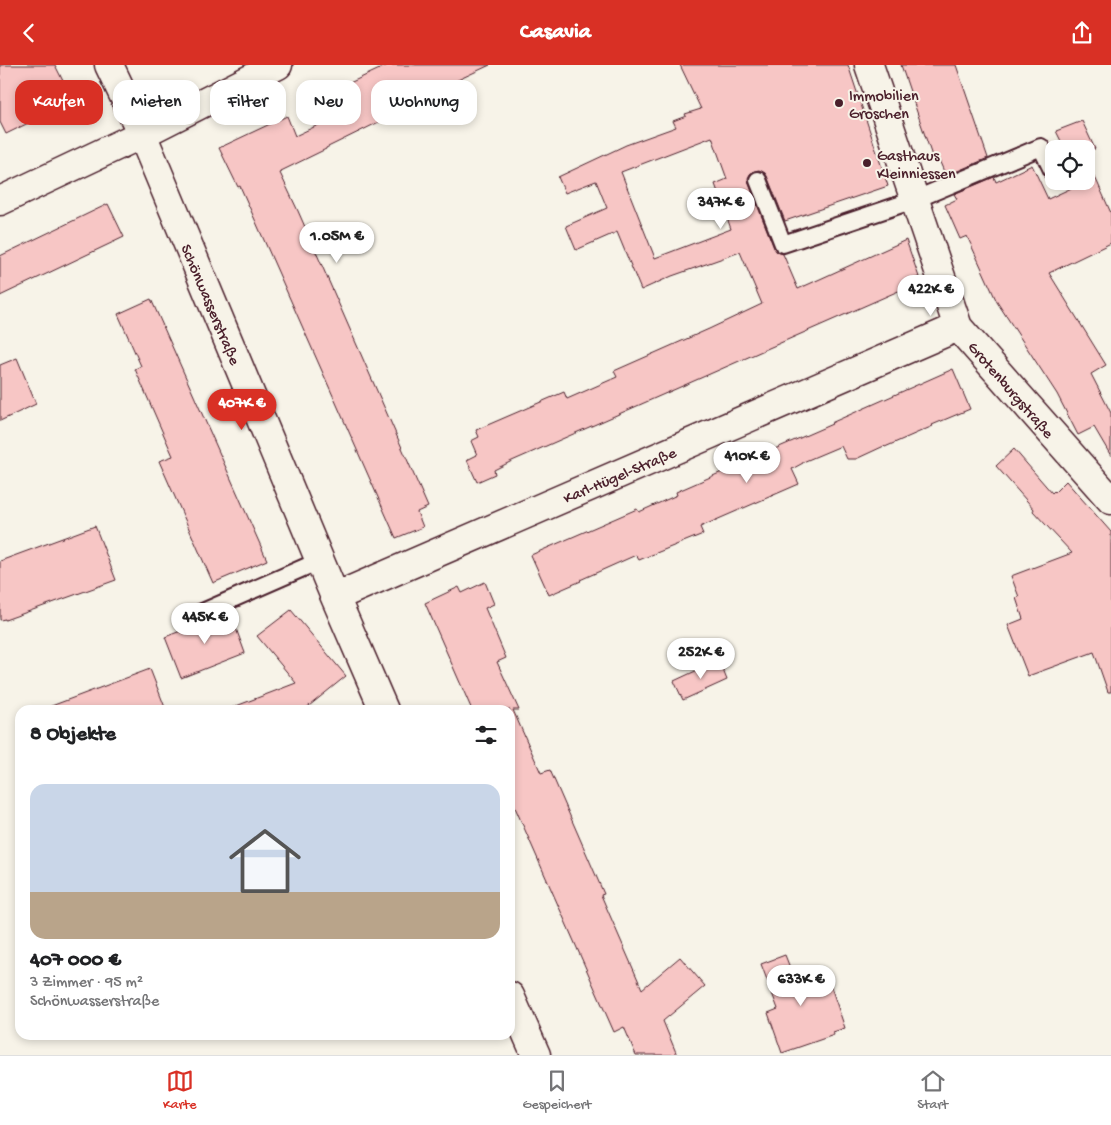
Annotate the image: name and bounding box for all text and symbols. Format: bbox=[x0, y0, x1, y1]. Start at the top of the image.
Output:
icon: back bbox=[15, 19, 43, 47]
icon: share bbox=[1068, 19, 1096, 47]
text: Casavia bbox=[520, 20, 591, 46]
chip: Kaufen bbox=[15, 80, 103, 125]
chip: Mieten bbox=[113, 80, 200, 125]
chip: Filter bbox=[210, 80, 286, 125]
chip: Neu bbox=[296, 80, 361, 125]
chip: Wohnung bbox=[371, 80, 477, 125]
place label: Immobilien Groschen bbox=[849, 88, 919, 125]
marker: Immobilien Groschen bbox=[833, 97, 845, 109]
map controls bbox=[1045, 140, 1095, 190]
button: locate bbox=[1045, 140, 1095, 190]
place label: Gasthaus Kleinniessen bbox=[877, 148, 956, 185]
marker: Gasthaus Kleinniessen bbox=[861, 157, 873, 169]
pin: 347K € bbox=[680, 187, 762, 230]
text: 347K € bbox=[698, 194, 744, 213]
pin: 1.05M € bbox=[291, 221, 383, 264]
text: 1.05M € bbox=[310, 228, 364, 247]
street label: Schönwasserstraße bbox=[175, 242, 243, 369]
pin: 422K € bbox=[890, 275, 972, 317]
text: 422K € bbox=[908, 281, 954, 300]
street label: Grotenburgstraße bbox=[962, 339, 1057, 444]
pin: 407K € bbox=[201, 389, 283, 431]
text: 407K € bbox=[218, 395, 266, 414]
pin: 410K € bbox=[706, 441, 788, 484]
street label: Karl-Hügel-Straße bbox=[561, 445, 680, 510]
text: 410K € bbox=[724, 448, 770, 467]
pin: 445K € bbox=[164, 603, 246, 645]
text: 445K € bbox=[182, 609, 228, 628]
pin: 252K € bbox=[660, 637, 742, 680]
text: 252K € bbox=[678, 644, 724, 663]
icon: filters bbox=[472, 721, 500, 749]
text: 8 Objekte bbox=[30, 723, 116, 748]
icon: home bbox=[220, 816, 310, 906]
text: 407 000 € bbox=[30, 949, 121, 974]
pin: 633K € bbox=[760, 965, 842, 1007]
text: 633K € bbox=[778, 971, 824, 990]
text: 3 Zimmer · 95 m² bbox=[30, 974, 143, 993]
text: Schönwasserstraße bbox=[30, 993, 159, 1012]
tab: Karte bbox=[163, 1067, 196, 1114]
tab: Gespeichert bbox=[523, 1067, 591, 1114]
tab: Start bbox=[917, 1067, 948, 1114]

